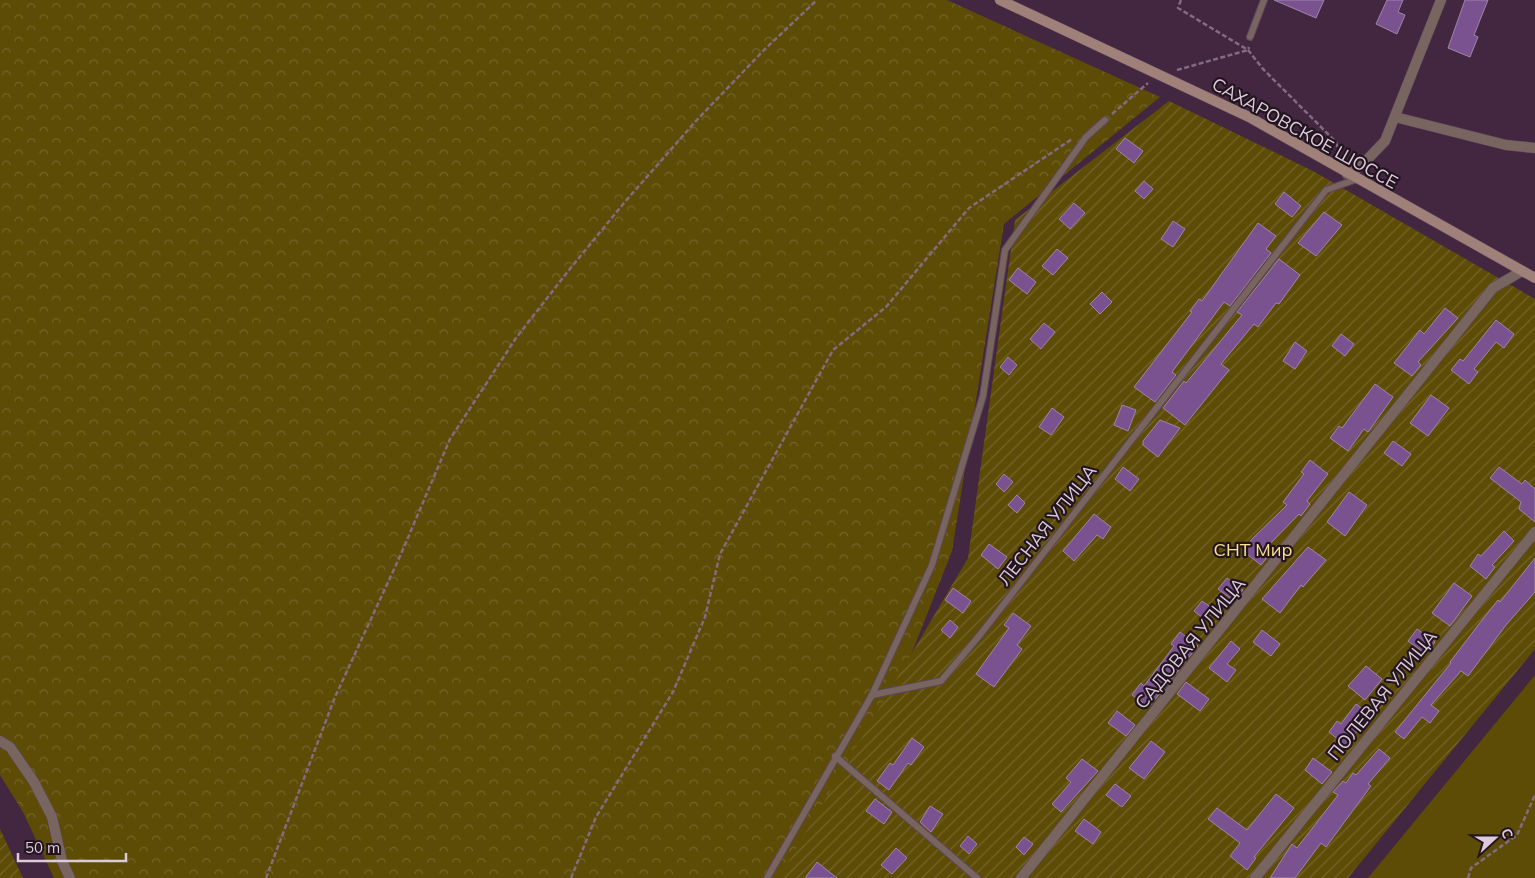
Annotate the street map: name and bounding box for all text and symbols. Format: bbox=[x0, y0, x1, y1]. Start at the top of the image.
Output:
street label: САХАРОВСКОЕ ШОССЕ bbox=[1208, 72, 1402, 194]
street label: ЛЕСНАЯ УЛИЦА bbox=[993, 460, 1101, 590]
park label: СНТ Мир bbox=[1214, 538, 1292, 561]
street label: САДОВАЯ УЛИЦА bbox=[1130, 573, 1250, 713]
street label: ПОЛЕВАЯ УЛИЦА bbox=[1322, 625, 1442, 765]
north arrow bbox=[1470, 813, 1520, 863]
text: С bbox=[1497, 826, 1517, 841]
scale bar bbox=[18, 830, 125, 862]
text: 50 m bbox=[25, 838, 60, 857]

